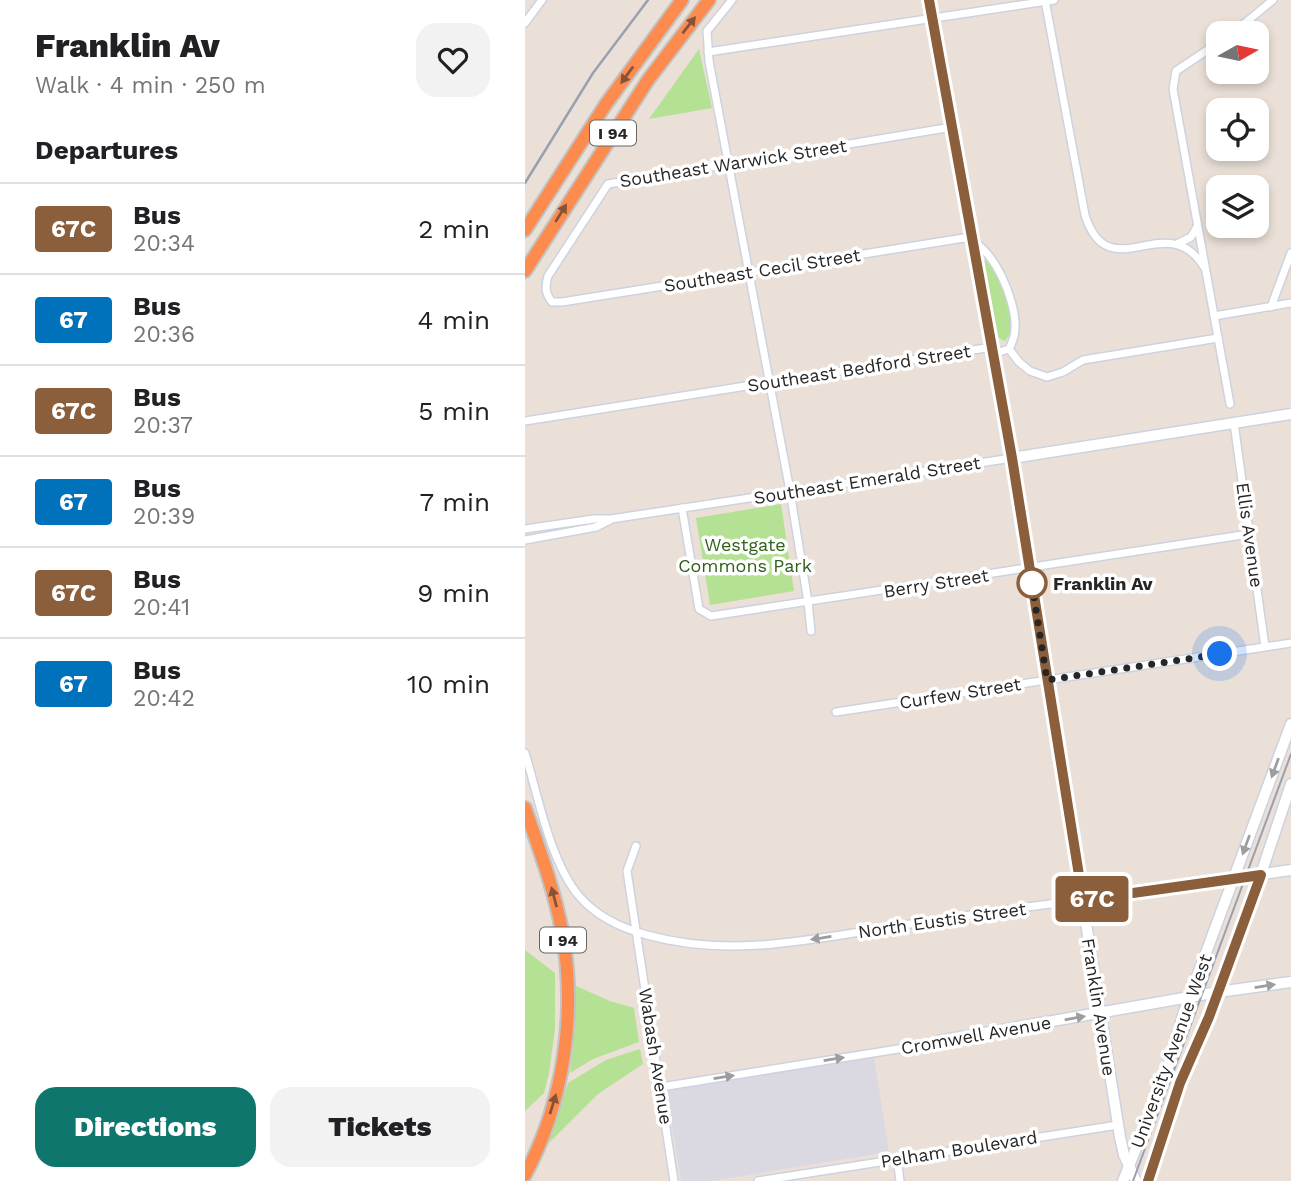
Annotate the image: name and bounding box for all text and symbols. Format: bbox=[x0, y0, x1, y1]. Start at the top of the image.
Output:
one-way arrow bbox=[681, 16, 695, 34]
north arrow bbox=[1206, 21, 1269, 84]
map controls bbox=[1206, 21, 1269, 238]
button: heart bbox=[416, 23, 490, 97]
text: Franklin Av bbox=[35, 26, 220, 65]
one-way arrow bbox=[620, 66, 634, 84]
text: Walk · 4 min · 250 m bbox=[35, 72, 266, 99]
button: locate bbox=[1206, 98, 1269, 161]
road number: I 94 bbox=[590, 120, 636, 146]
text: Departures bbox=[35, 135, 178, 165]
street label: Southeast Warwick Street bbox=[618, 135, 848, 191]
button: layers bbox=[1206, 175, 1269, 238]
text: Bus bbox=[133, 200, 181, 230]
one-way arrow bbox=[554, 203, 567, 223]
text: 2 min bbox=[418, 214, 490, 244]
text: 67C bbox=[51, 215, 96, 243]
text: 20:34 bbox=[133, 230, 195, 257]
street label: Southeast Cecil Street bbox=[662, 244, 862, 296]
text: Bus bbox=[133, 291, 181, 321]
text: 4 min bbox=[417, 305, 490, 335]
text: 67 bbox=[59, 306, 88, 334]
text: 20:36 bbox=[133, 321, 195, 348]
street label: Southeast Bedford Street bbox=[746, 340, 972, 396]
text: Bus bbox=[133, 382, 181, 412]
text: 5 min bbox=[418, 396, 490, 426]
text: 67C bbox=[51, 397, 96, 425]
text: 20:37 bbox=[133, 412, 193, 439]
street label: Southeast Emerald Street bbox=[752, 452, 982, 508]
text: Bus bbox=[133, 473, 181, 503]
street label: Ellis Avenue bbox=[1232, 481, 1268, 589]
text: 7 min bbox=[420, 487, 490, 517]
text: 67 bbox=[59, 488, 88, 516]
text: 20:39 bbox=[133, 503, 195, 530]
park label: Westgate Commons Park bbox=[678, 534, 812, 576]
text: Bus bbox=[133, 564, 181, 594]
street label: Berry Street bbox=[882, 564, 990, 602]
marker: Franklin Av bbox=[1017, 568, 1047, 598]
place label: Franklin Av bbox=[1053, 573, 1153, 594]
text: 9 min bbox=[417, 578, 490, 608]
text: 67C bbox=[51, 579, 96, 607]
text: 20:41 bbox=[133, 594, 190, 621]
your location bbox=[1202, 636, 1237, 671]
text: Bus bbox=[133, 655, 181, 685]
text: 10 min bbox=[407, 669, 490, 699]
text: 67 bbox=[59, 670, 88, 698]
street label: Curfew Street bbox=[898, 673, 1023, 713]
text: 20:42 bbox=[133, 685, 195, 712]
one-way arrow bbox=[1269, 758, 1280, 779]
one-way arrow bbox=[1241, 835, 1252, 856]
line badge: 67C bbox=[1052, 876, 1132, 922]
text: 67C bbox=[1069, 885, 1115, 913]
one-way arrow bbox=[548, 886, 558, 907]
street label: North Eustis Street bbox=[857, 898, 1028, 942]
road number: I 94 bbox=[540, 928, 586, 952]
one-way arrow bbox=[810, 933, 832, 944]
street label: Franklin Avenue bbox=[1078, 937, 1120, 1077]
street label: University Avenue West bbox=[1126, 951, 1216, 1151]
one-way arrow bbox=[1254, 980, 1276, 991]
street label: Wabash Avenue bbox=[635, 986, 677, 1126]
street label: Cromwell Avenue bbox=[899, 1011, 1053, 1059]
one-way arrow bbox=[1064, 1012, 1086, 1023]
one-way arrow bbox=[823, 1053, 845, 1064]
one-way arrow bbox=[713, 1071, 735, 1082]
button: Directions bbox=[35, 1087, 256, 1167]
button: Tickets bbox=[270, 1087, 490, 1167]
one-way arrow bbox=[548, 1094, 558, 1115]
street label: Pelham Boulevard bbox=[879, 1126, 1039, 1172]

